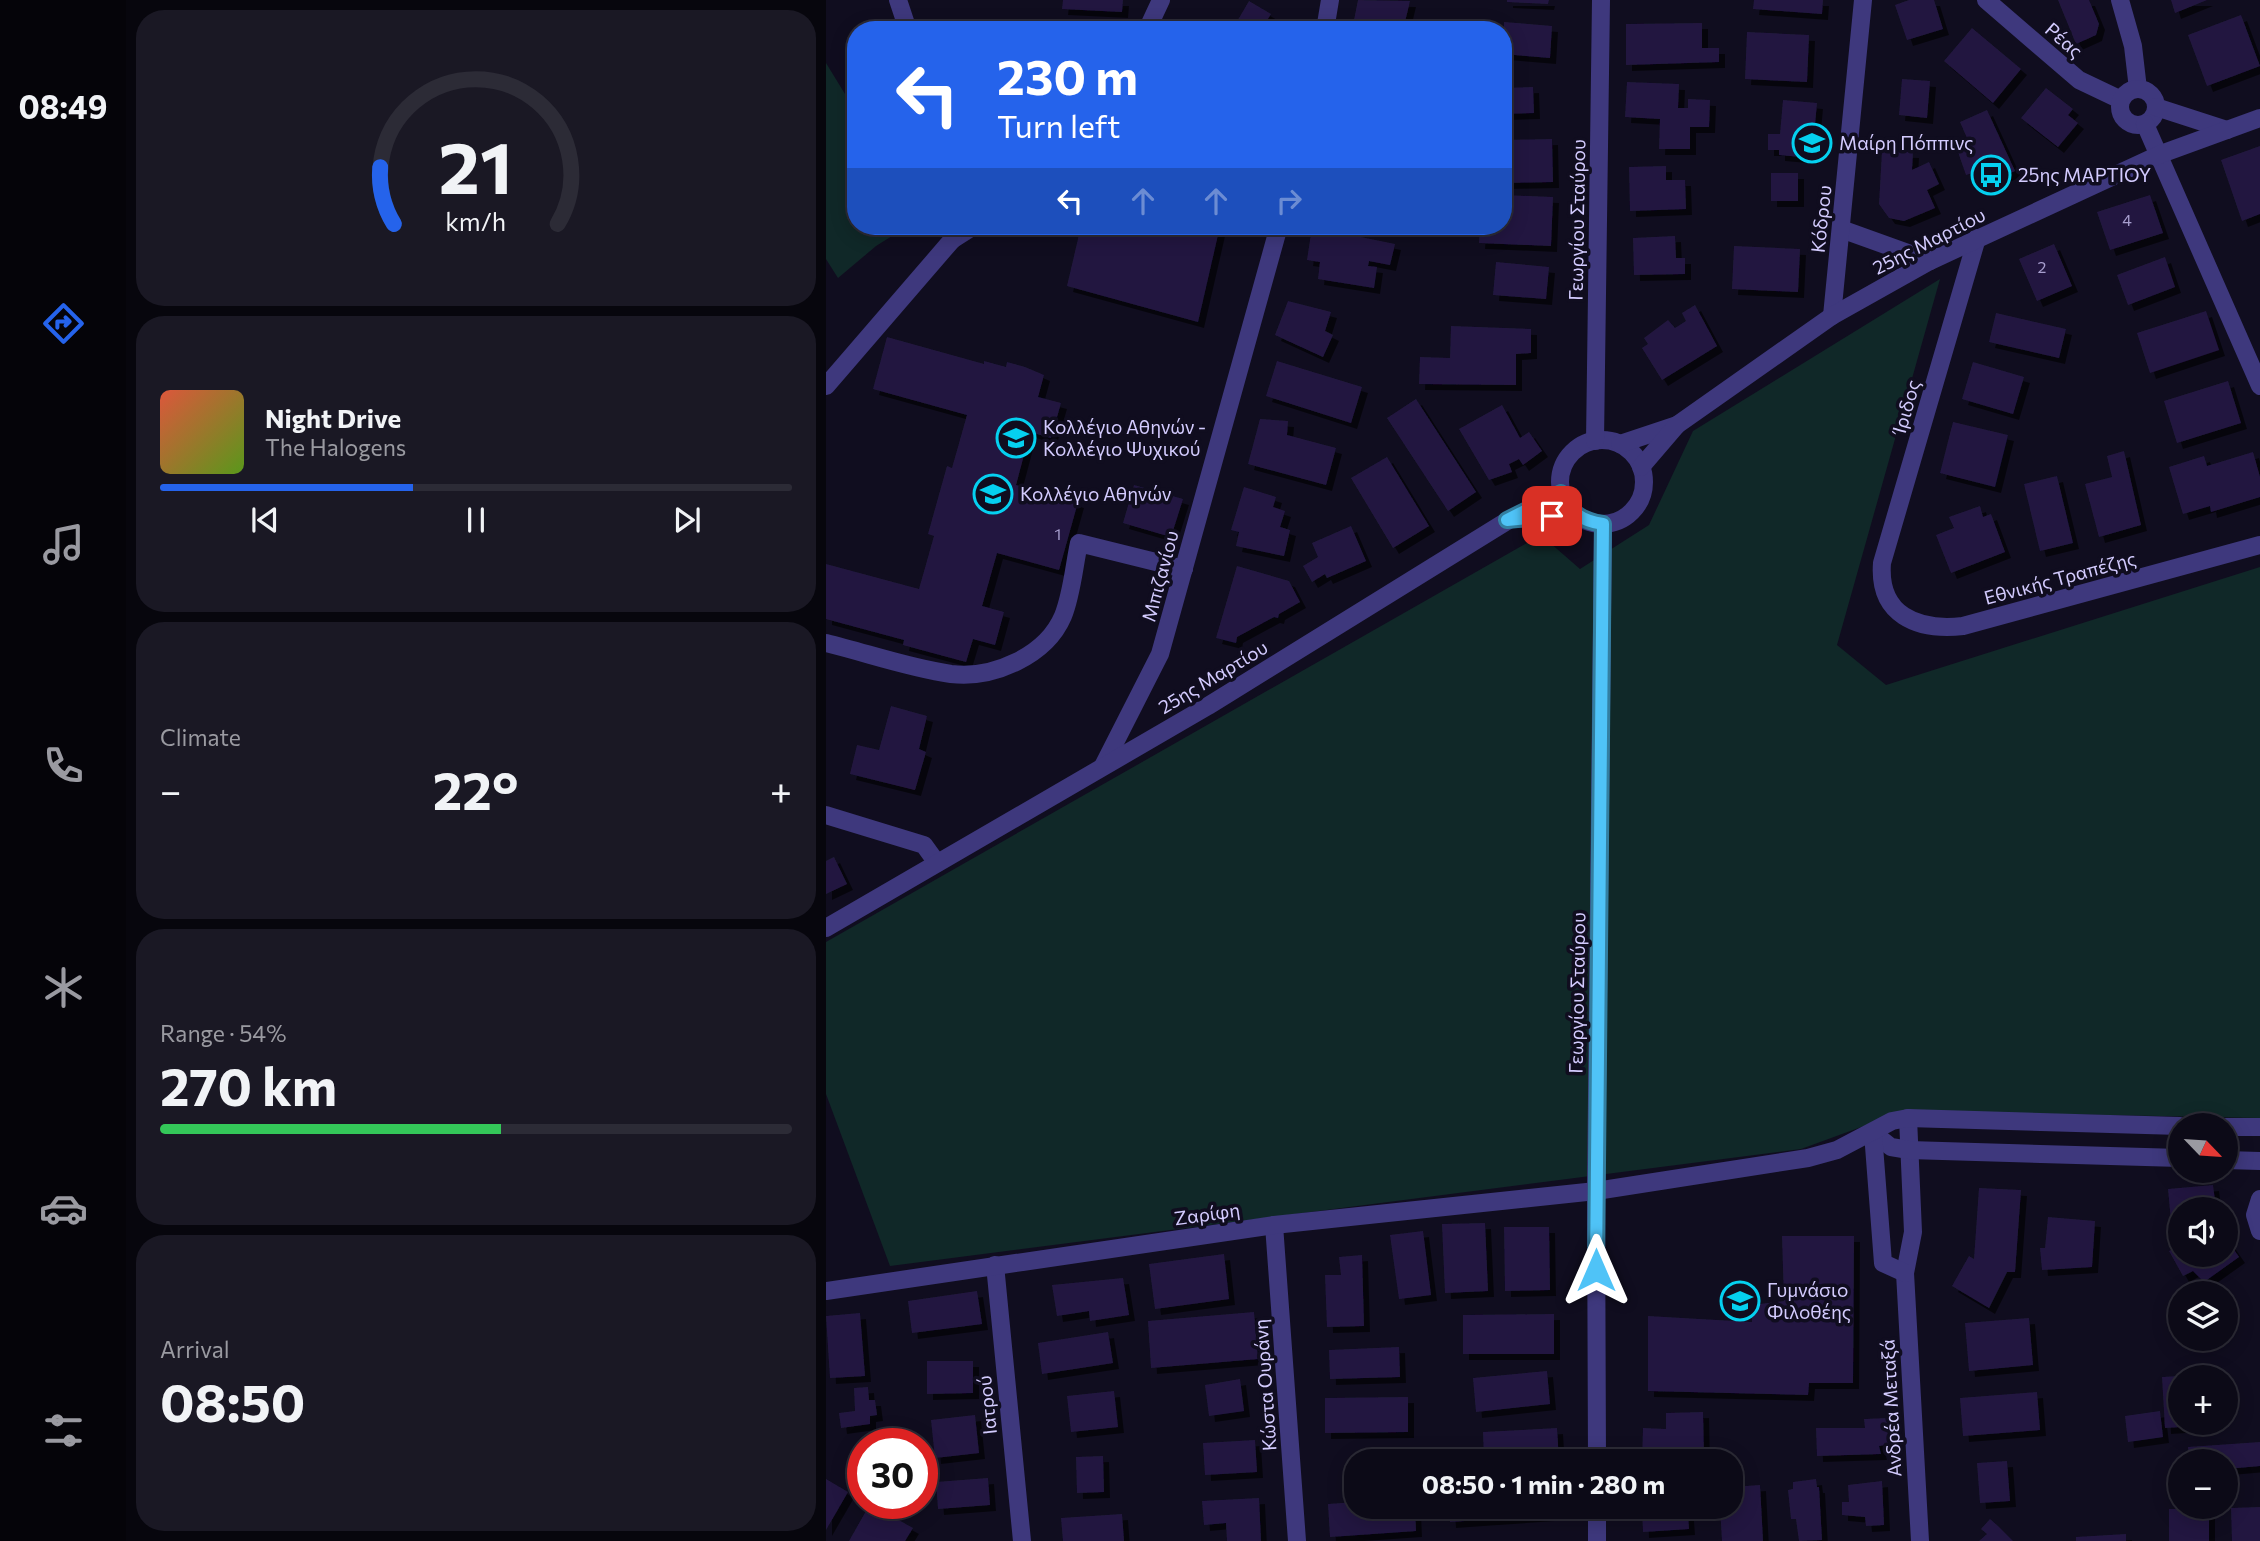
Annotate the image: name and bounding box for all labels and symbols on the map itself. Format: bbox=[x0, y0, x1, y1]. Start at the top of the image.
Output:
street label: Ρέας bbox=[2041, 17, 2088, 62]
school or university icon: Μαίρη Πόππινς bbox=[1791, 122, 1833, 164]
place label: Μαίρη Πόππινς bbox=[1839, 131, 1973, 154]
street label: Γεωργίου Σταύρου bbox=[1564, 139, 1589, 301]
bus stop icon: 25ης ΜΑΡΤΙΟΥ bbox=[1970, 154, 2012, 196]
place label: 25ης ΜΑΡΤΙΟΥ bbox=[2018, 163, 2151, 186]
street label: Κόδρου bbox=[1806, 184, 1835, 254]
street label: 25ης Μαρτίου bbox=[1869, 202, 1989, 279]
house number: 4 bbox=[2122, 210, 2132, 229]
house number: 2 bbox=[2038, 257, 2047, 276]
street label: Ίριδος bbox=[1886, 377, 1924, 439]
place label: Κολλέγιο Αθηνών - Κολλέγιο Ψυχικού bbox=[1043, 415, 1206, 460]
school or university icon: Κολλέγιο Αθηνών - Κολλέγιο Ψυχικού bbox=[995, 417, 1037, 459]
school or university icon: Κολλέγιο Αθηνών bbox=[972, 473, 1014, 515]
place label: Κολλέγιο Αθηνών bbox=[1020, 482, 1172, 505]
pin bbox=[1522, 486, 1582, 546]
house number: 1 bbox=[1055, 524, 1061, 543]
street label: Μπιζανίου bbox=[1136, 528, 1183, 624]
street label: Εθνικής Τραπέζης bbox=[1981, 546, 2138, 609]
street label: 25ης Μαρτίου bbox=[1154, 635, 1271, 718]
street label: Γεωργίου Σταύρου bbox=[1564, 912, 1589, 1074]
north arrow bbox=[2168, 1113, 2238, 1183]
street label: Ζαρίφη bbox=[1173, 1198, 1241, 1229]
position arrow bbox=[1559, 1233, 1633, 1307]
place label: Γυμνάσιο Φιλοθέης bbox=[1767, 1278, 1851, 1323]
school or university icon: Γυμνάσιο Φιλοθέης bbox=[1719, 1280, 1761, 1322]
street label: Κώστα Ουράνη bbox=[1248, 1318, 1281, 1452]
street label: Ανδρέα Μεταξά bbox=[1875, 1339, 1906, 1477]
street label: Ιατρού bbox=[972, 1374, 1001, 1436]
speed limit sign: 30 bbox=[847, 1428, 938, 1519]

